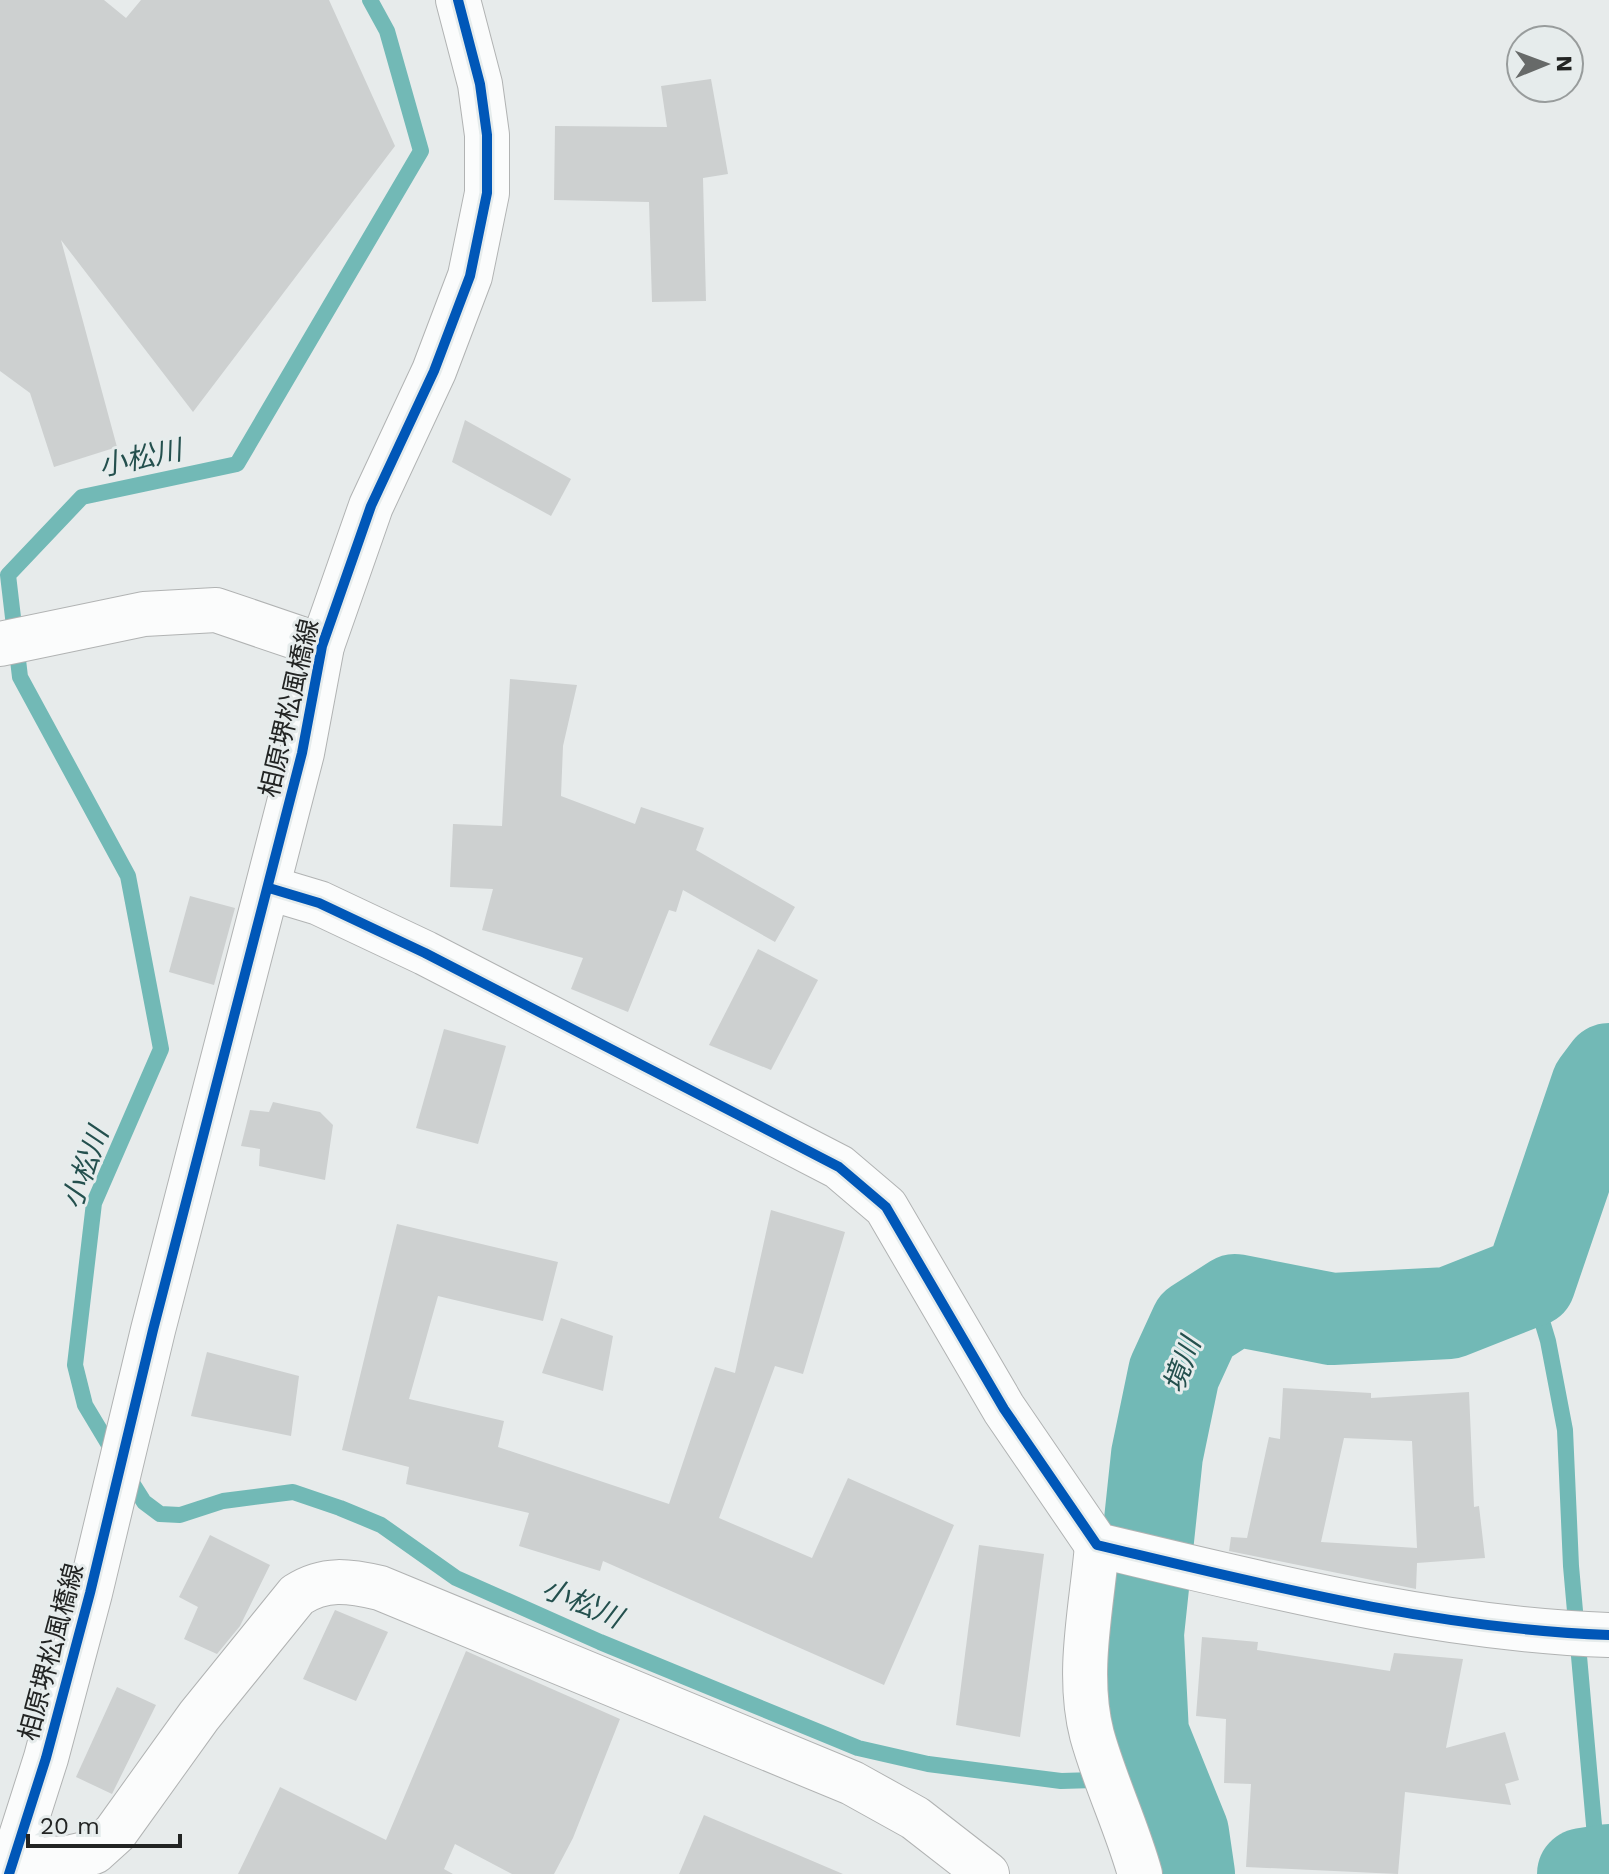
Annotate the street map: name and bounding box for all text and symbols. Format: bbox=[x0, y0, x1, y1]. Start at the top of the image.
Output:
north arrow bbox=[1505, 24, 1585, 104]
text: N bbox=[1552, 55, 1577, 72]
water label: 小松川 bbox=[95, 433, 187, 483]
street label: 相原堺松風橋線 bbox=[254, 616, 324, 800]
water label: 小松川 bbox=[55, 1120, 116, 1213]
water label: 境川 bbox=[1157, 1330, 1208, 1397]
street label: 相原堺松風橋線 bbox=[13, 1560, 89, 1744]
water label: 小松川 bbox=[537, 1571, 630, 1636]
scale bar bbox=[28, 1798, 180, 1848]
text: 20 m bbox=[40, 1812, 100, 1840]

